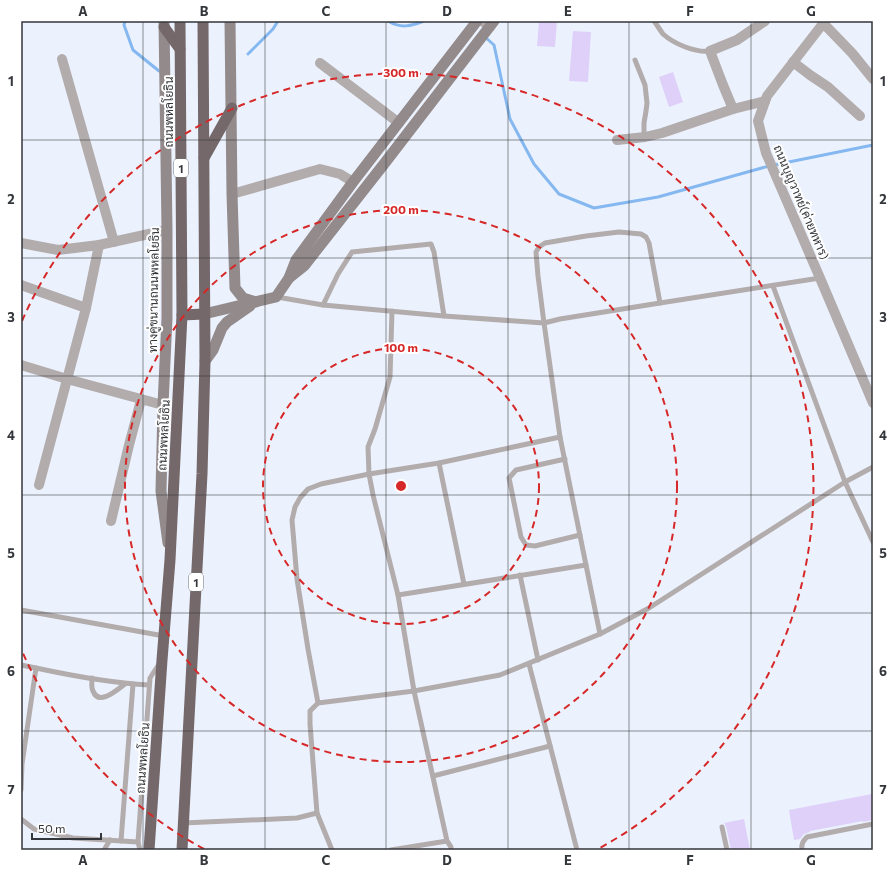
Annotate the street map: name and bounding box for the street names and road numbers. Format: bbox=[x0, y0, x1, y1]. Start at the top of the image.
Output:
street label: ถนนพหลโยธิน bbox=[161, 76, 175, 148]
street label: ถนนบุญวาทย์(ค่ายทหาร) bbox=[769, 143, 832, 263]
road number: 1 bbox=[174, 159, 188, 177]
street label: ทางคู่ขนานถนนพหลโยธิน bbox=[145, 227, 163, 353]
street label: ถนนพหลโยธิน bbox=[154, 399, 172, 471]
road number: 1 bbox=[189, 573, 203, 591]
street label: ถนนพหลโยธิน bbox=[133, 722, 151, 794]

